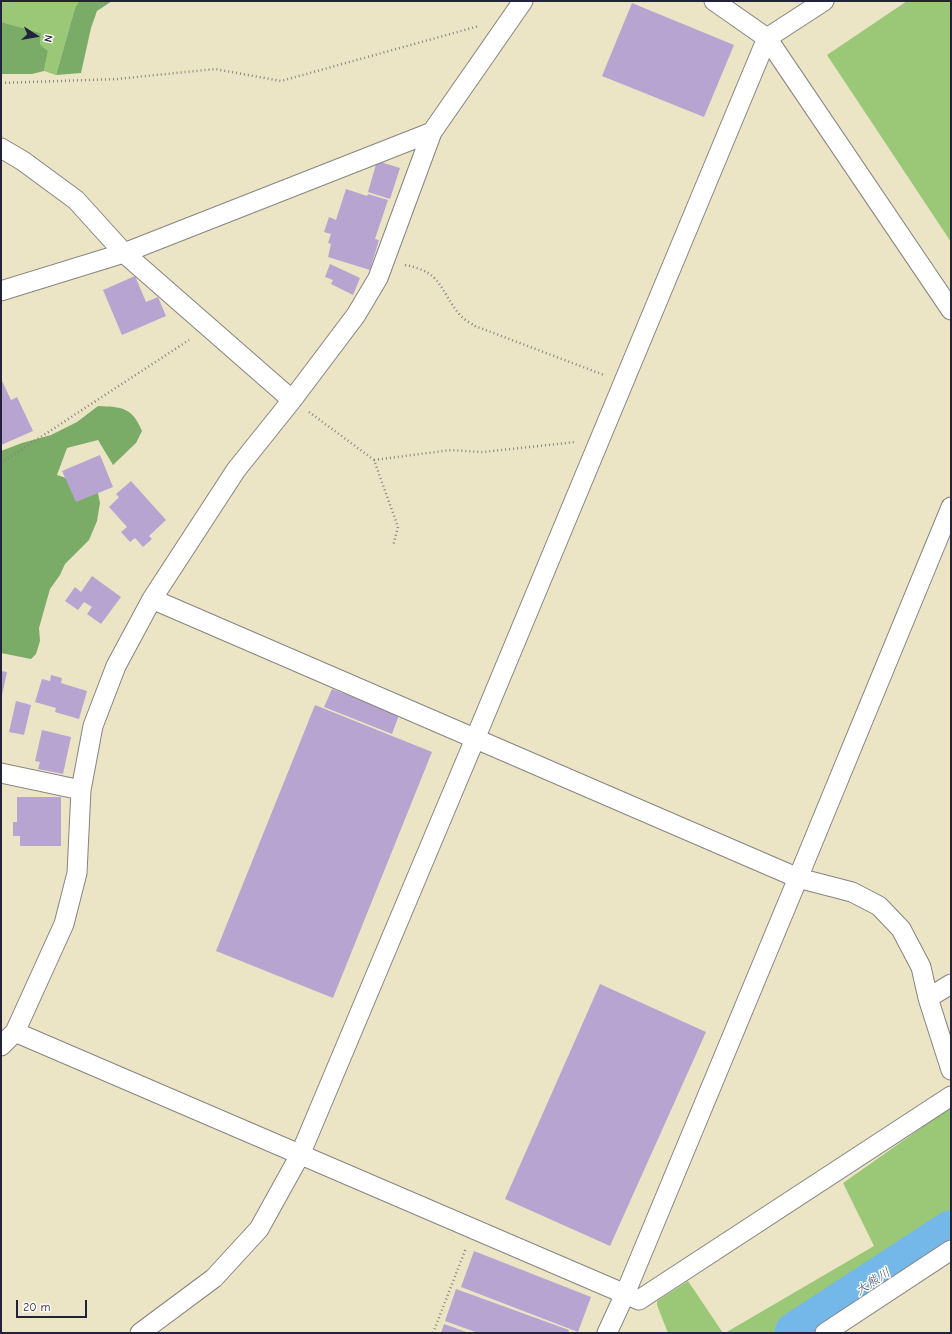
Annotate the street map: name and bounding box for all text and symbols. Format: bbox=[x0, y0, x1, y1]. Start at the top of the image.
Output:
north arrow bbox=[16, 16, 56, 56]
text: N bbox=[41, 34, 55, 43]
water label: 大熊川 bbox=[852, 1265, 894, 1299]
scale bar bbox=[18, 1292, 89, 1318]
text: 20 m bbox=[23, 1300, 51, 1314]

